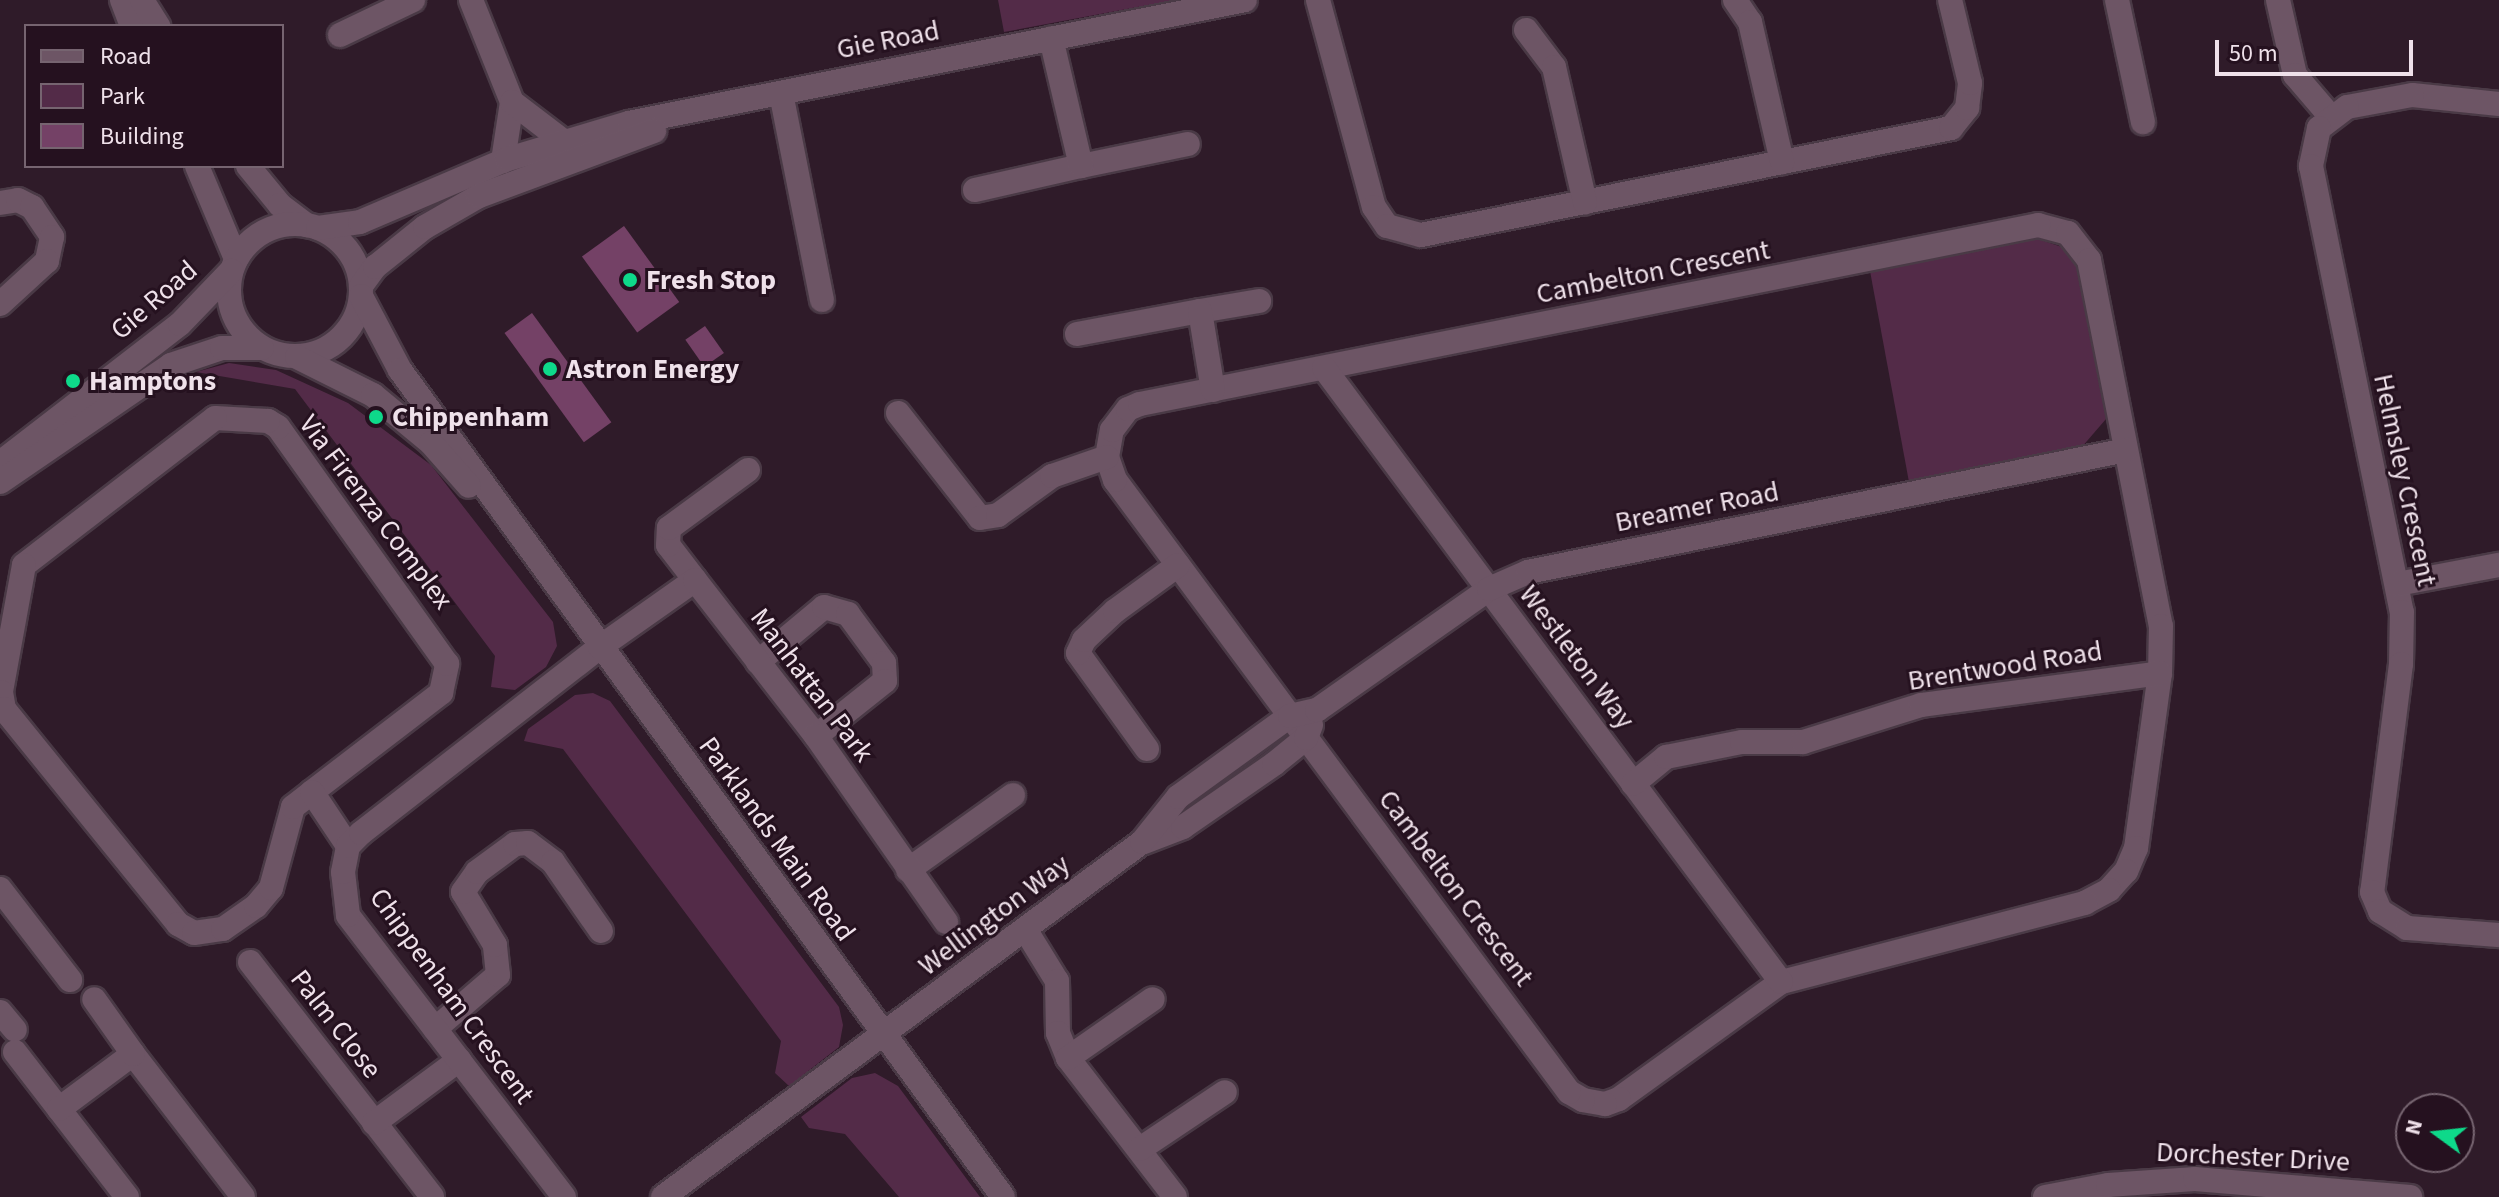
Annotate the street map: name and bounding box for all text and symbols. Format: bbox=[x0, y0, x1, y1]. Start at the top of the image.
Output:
street label: Gie Road bbox=[834, 14, 942, 66]
legend bbox=[24, 24, 284, 168]
scale bar bbox=[2219, 24, 2417, 74]
text: 50 m bbox=[2229, 36, 2278, 71]
text: Road bbox=[100, 39, 152, 74]
text: Park bbox=[100, 79, 145, 114]
text: Building bbox=[100, 119, 184, 154]
street label: Cambelton Crescent bbox=[1534, 233, 1772, 311]
street label: Gie Road bbox=[104, 253, 204, 347]
place label: Fresh Stop bbox=[646, 263, 776, 297]
marker: Fresh Stop bbox=[621, 271, 639, 289]
place label: Astron Energy bbox=[566, 352, 739, 386]
marker: Astron Energy bbox=[541, 360, 559, 378]
place label: Hamptons bbox=[89, 364, 216, 398]
street label: Helmsley Crescent bbox=[2366, 371, 2444, 589]
marker: Hamptons bbox=[64, 372, 82, 390]
place label: Chippenham bbox=[392, 400, 549, 434]
street label: Via Firenza Complex bbox=[292, 408, 460, 616]
marker: Chippenham bbox=[367, 408, 385, 426]
street label: Breamer Road bbox=[1612, 475, 1782, 539]
street label: Westleton Way bbox=[1512, 579, 1642, 735]
street label: Manhattan Park bbox=[743, 601, 881, 769]
street label: Brentwood Road bbox=[1905, 634, 2105, 698]
street label: Parklands Main Road bbox=[692, 730, 862, 948]
street label: Cambelton Crescent bbox=[1371, 783, 1541, 993]
street label: Wellington Way bbox=[912, 847, 1076, 983]
street label: Chippenham Crescent bbox=[362, 882, 542, 1110]
street label: Palm Close bbox=[283, 963, 389, 1085]
north arrow bbox=[2395, 1093, 2475, 1173]
text: N bbox=[2396, 1116, 2431, 1139]
street label: Dorchester Drive bbox=[2155, 1135, 2351, 1179]

